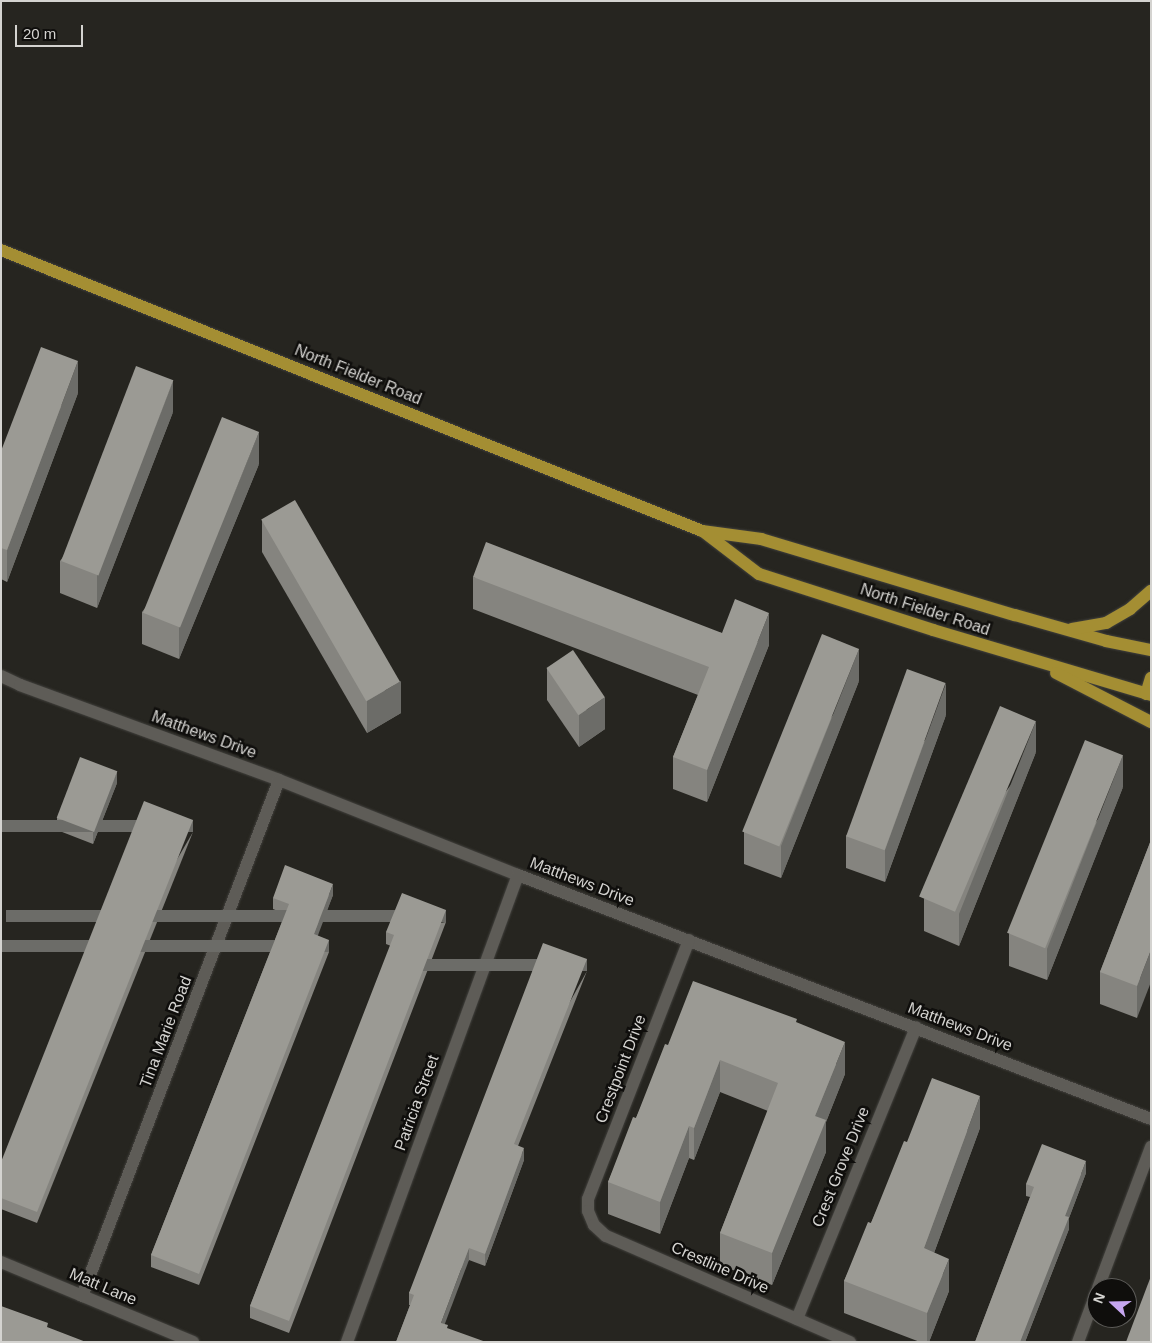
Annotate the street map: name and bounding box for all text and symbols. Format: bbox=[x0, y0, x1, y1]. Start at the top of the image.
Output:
scale bar bbox=[18, 15, 85, 47]
text: 20 m bbox=[23, 25, 56, 42]
street label: North Fielder Road bbox=[292, 341, 424, 409]
street label: North Fielder Road bbox=[858, 580, 992, 640]
street label: Matthews Drive bbox=[149, 707, 259, 763]
street label: Matthews Drive bbox=[527, 853, 637, 911]
street label: Tina Marie Road bbox=[136, 974, 196, 1090]
street label: Matthews Drive bbox=[905, 998, 1015, 1056]
street label: Crestpoint Drive bbox=[591, 1012, 651, 1126]
street label: Patricia Street bbox=[391, 1053, 443, 1153]
street label: Crest Grove Drive bbox=[808, 1104, 874, 1230]
street label: Crestline Drive bbox=[668, 1238, 772, 1298]
street label: Matt Lane bbox=[66, 1264, 140, 1310]
north arrow bbox=[1087, 1278, 1137, 1328]
text: N bbox=[1090, 1290, 1108, 1306]

